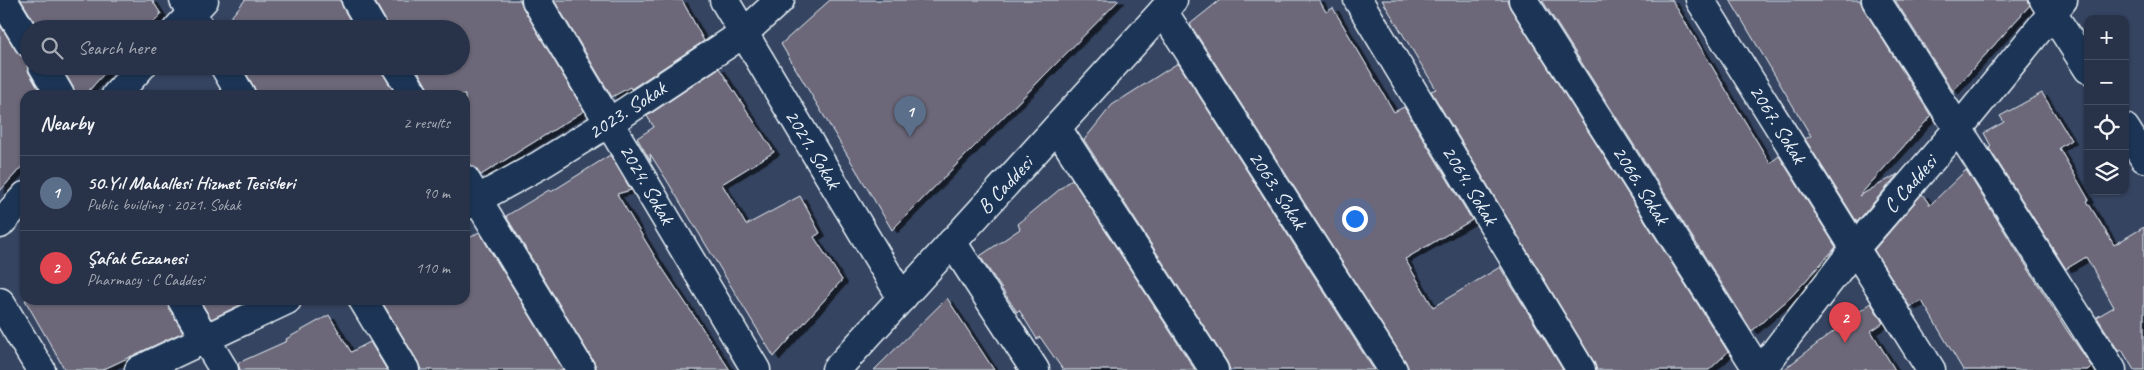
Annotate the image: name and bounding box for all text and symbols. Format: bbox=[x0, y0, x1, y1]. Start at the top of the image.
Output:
map controls bbox=[2084, 15, 2129, 195]
button: + bbox=[2084, 15, 2129, 60]
search box bbox=[20, 20, 470, 75]
icon: search bbox=[38, 34, 66, 62]
text: Search here bbox=[78, 36, 155, 60]
button: − bbox=[2084, 60, 2129, 105]
street label: 2023. Sokak bbox=[583, 74, 672, 145]
street label: 2067. Sokak bbox=[1744, 80, 1813, 169]
pin: 1 bbox=[894, 96, 926, 137]
street label: 2021. Sokak bbox=[779, 105, 848, 195]
button: locate bbox=[2084, 105, 2129, 150]
text: Nearby bbox=[40, 110, 93, 136]
text: 2 results bbox=[403, 113, 450, 133]
street label: 2024. Sokak bbox=[614, 139, 681, 230]
street label: 2064. Sokak bbox=[1436, 141, 1505, 231]
street label: 2066. Sokak bbox=[1607, 141, 1676, 230]
street label: 2063. Sokak bbox=[1243, 146, 1314, 235]
street label: C Caddesi bbox=[1878, 147, 1944, 218]
street label: B Caddesi bbox=[972, 148, 1040, 219]
button: layers bbox=[2084, 150, 2129, 195]
text: 50.Yıl Mahallesi Hizmet Tesisleri bbox=[87, 171, 295, 195]
text: 1 bbox=[52, 183, 60, 203]
text: 90 m bbox=[423, 183, 450, 203]
text: Public building · 2021. Sokak bbox=[87, 195, 241, 215]
your location bbox=[1342, 206, 1368, 232]
text: Şafak Eczanesi bbox=[87, 246, 187, 270]
text: 2 bbox=[52, 258, 60, 278]
text: 110 m bbox=[416, 258, 450, 278]
text: Pharmacy · C Caddesi bbox=[87, 270, 204, 290]
pin: 2 bbox=[1829, 302, 1861, 343]

